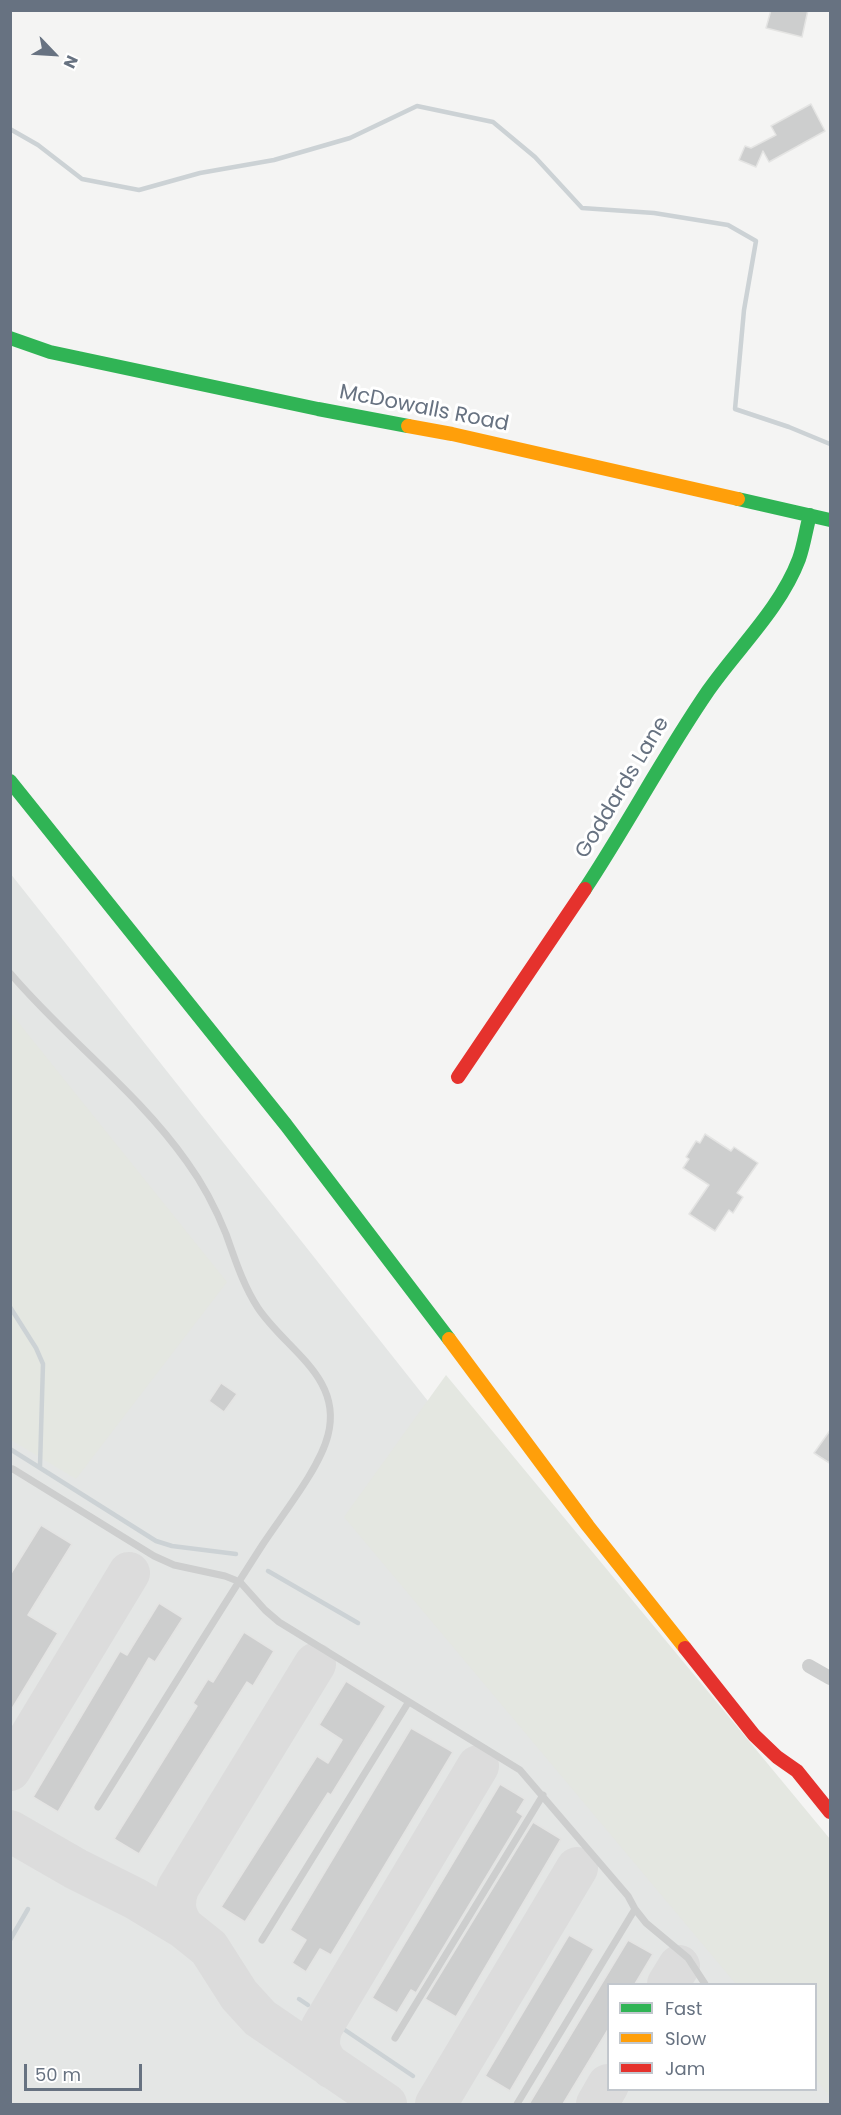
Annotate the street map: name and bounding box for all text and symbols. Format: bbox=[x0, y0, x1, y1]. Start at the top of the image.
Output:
north arrow bbox=[24, 24, 84, 84]
text: N bbox=[58, 51, 84, 72]
street label: McDowalls Road bbox=[337, 380, 511, 438]
street label: Goddards Lane bbox=[571, 713, 675, 863]
legend bbox=[607, 1983, 817, 2091]
text: Fast bbox=[665, 1996, 702, 2021]
text: Slow bbox=[665, 2026, 706, 2051]
scale bar bbox=[27, 2052, 146, 2090]
text: Jam bbox=[665, 2056, 705, 2081]
text: 50 m bbox=[35, 2062, 81, 2087]

